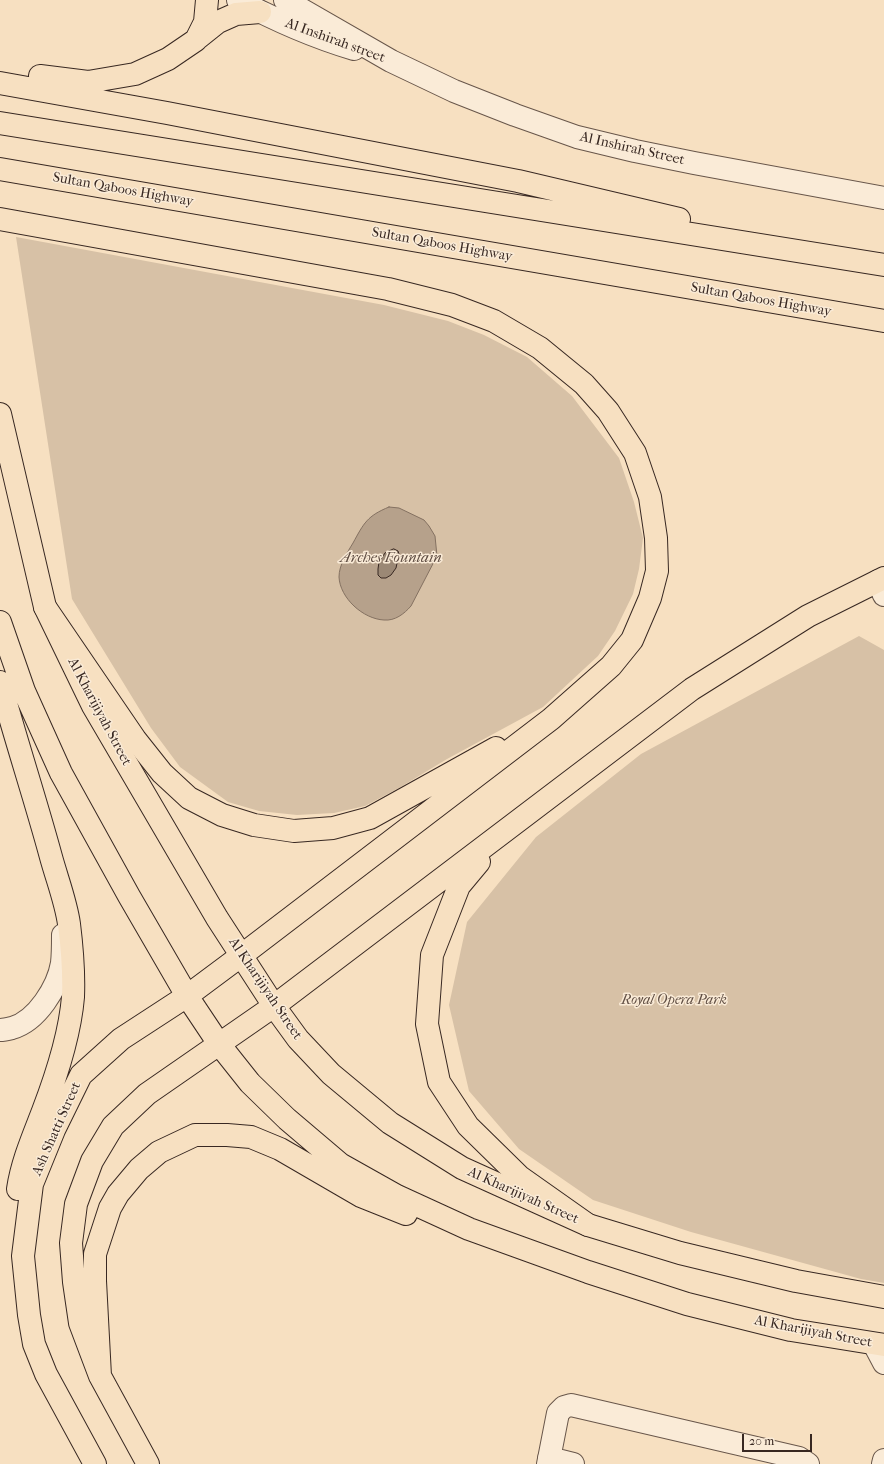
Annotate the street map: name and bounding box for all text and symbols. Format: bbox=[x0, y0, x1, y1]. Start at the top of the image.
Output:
street label: Al Inshirah street bbox=[283, 15, 387, 67]
street label: Al Inshirah Street bbox=[578, 129, 686, 169]
street label: Sultan Qaboos Highway bbox=[51, 169, 195, 211]
street label: Sultan Qaboos Highway bbox=[370, 224, 514, 266]
street label: Sultan Qaboos Highway bbox=[689, 279, 833, 321]
water label: Arches Fountain bbox=[340, 549, 442, 567]
street label: Al Kharijiyah Street bbox=[64, 655, 134, 769]
street label: Al Kharijiyah Street bbox=[225, 935, 305, 1043]
park label: Royal Opera Park bbox=[621, 993, 727, 1009]
street label: Ash Shatti Street bbox=[29, 1080, 85, 1178]
street label: Al Kharijiyah Street bbox=[465, 1164, 581, 1228]
street label: Al Kharijiyah Street bbox=[753, 1312, 873, 1352]
scale bar bbox=[744, 1426, 814, 1452]
text: 20 m bbox=[749, 1434, 774, 1448]

